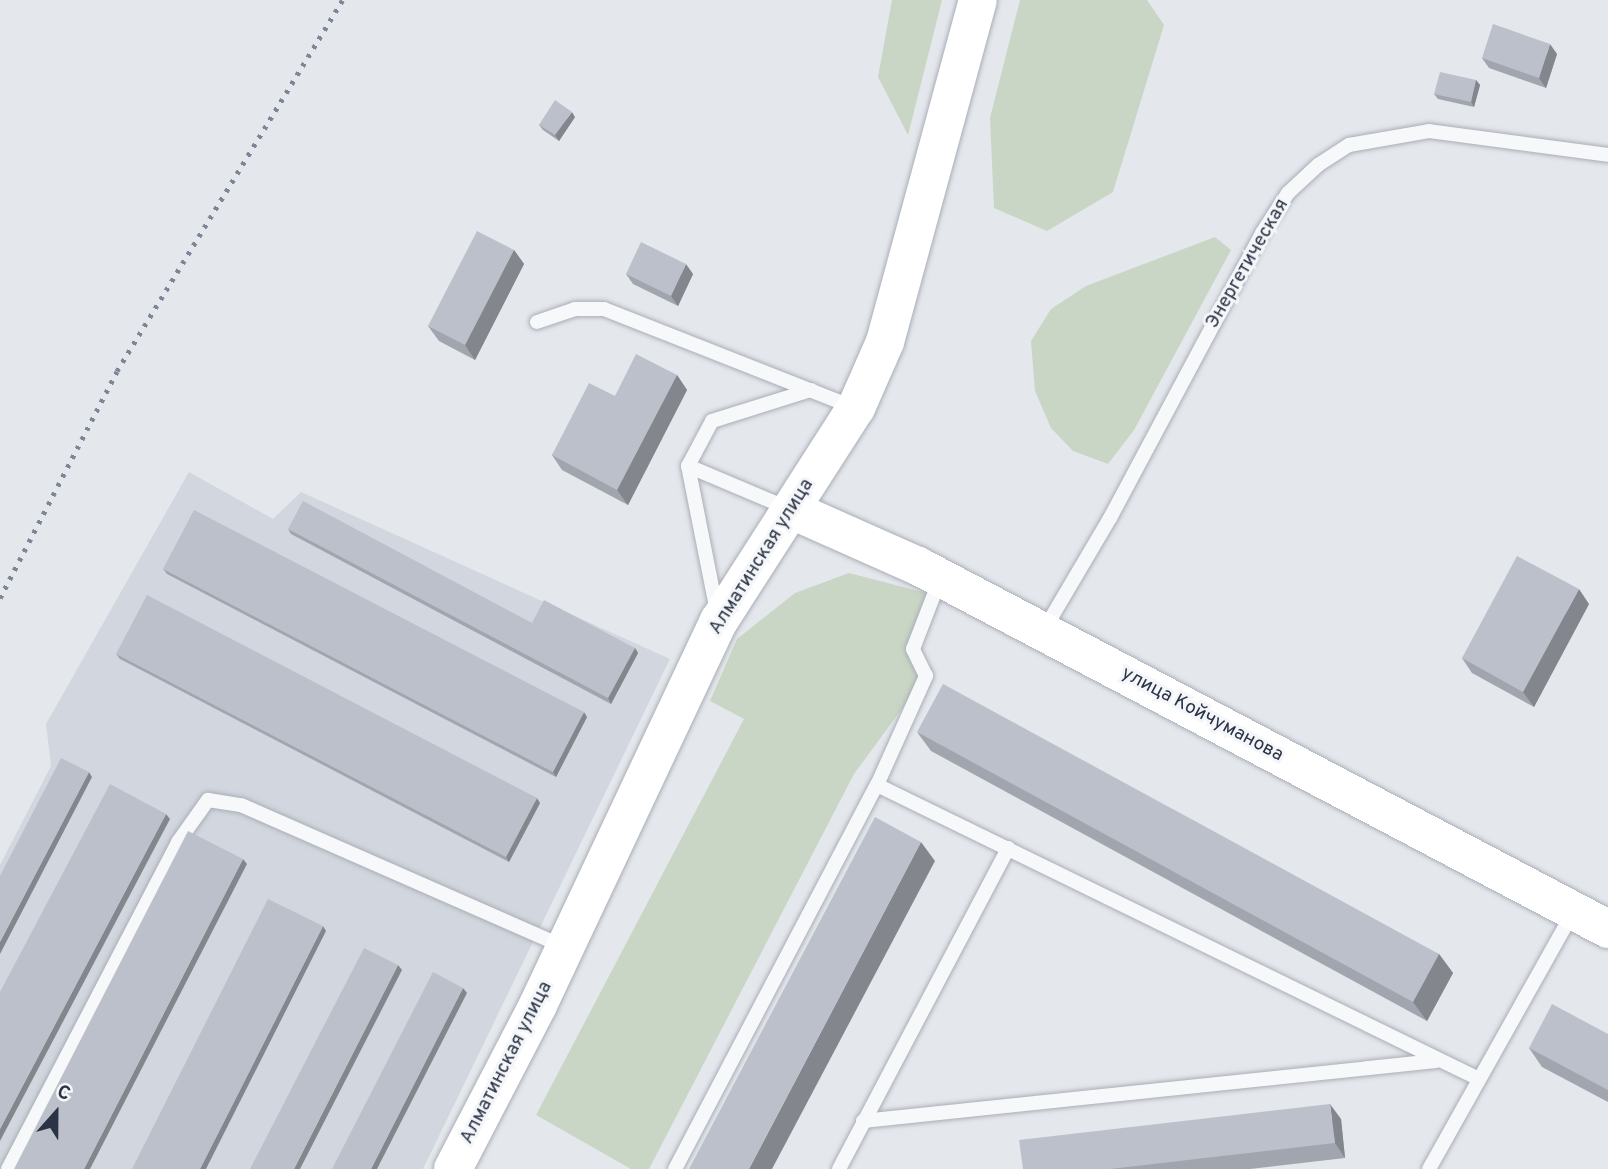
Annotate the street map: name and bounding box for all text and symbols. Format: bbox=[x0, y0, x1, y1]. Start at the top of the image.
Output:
street label: Энергетическая bbox=[1202, 195, 1294, 333]
street label: Алматинская улица bbox=[705, 475, 819, 639]
street label: улица Койчуманова bbox=[1117, 663, 1287, 767]
street label: Алматинская улица bbox=[456, 978, 558, 1148]
north arrow bbox=[21, 1078, 91, 1148]
text: С bbox=[54, 1080, 73, 1107]

